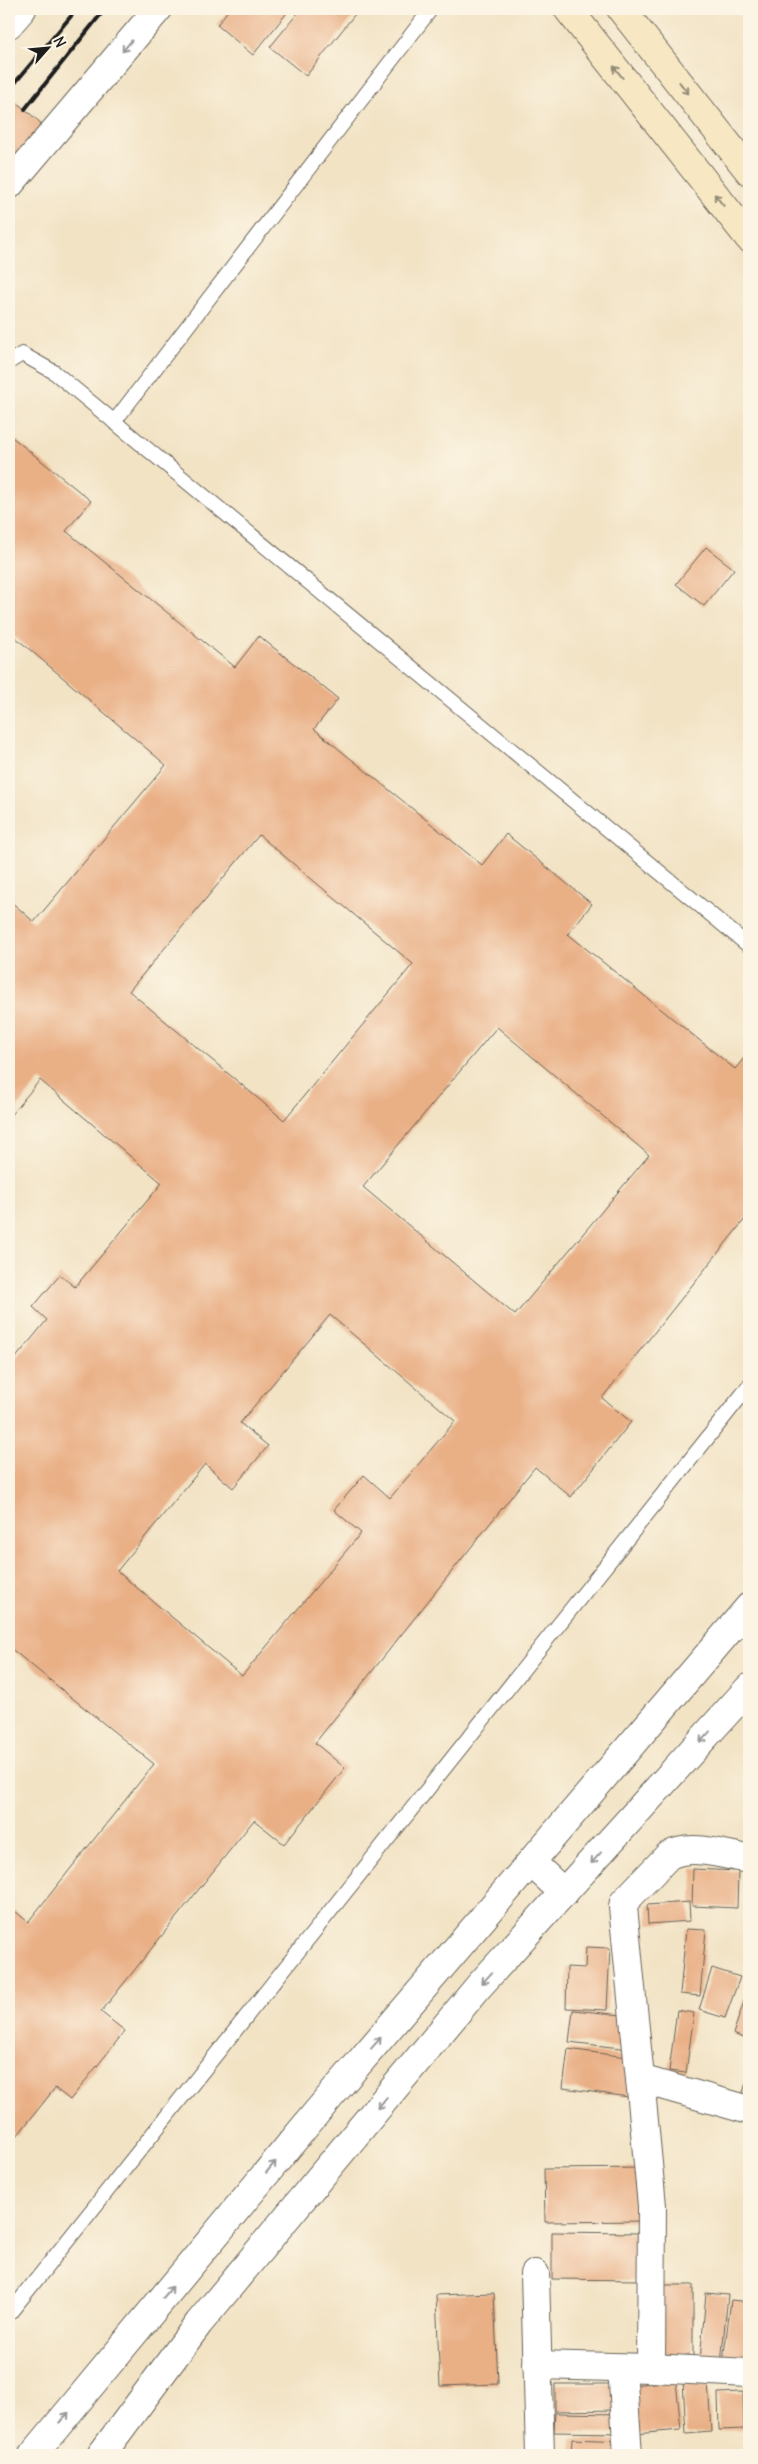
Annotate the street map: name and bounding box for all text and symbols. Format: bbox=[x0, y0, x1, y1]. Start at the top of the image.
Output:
north arrow bbox=[22, 22, 72, 72]
text: N bbox=[49, 34, 70, 50]
one-way arrow bbox=[121, 39, 132, 52]
one-way arrow bbox=[613, 66, 624, 79]
one-way arrow bbox=[679, 81, 690, 94]
one-way arrow bbox=[714, 193, 724, 207]
one-way arrow bbox=[699, 1731, 711, 1744]
one-way arrow bbox=[590, 1851, 602, 1864]
one-way arrow bbox=[481, 1972, 493, 1985]
one-way arrow bbox=[370, 2036, 381, 2049]
one-way arrow bbox=[377, 2096, 388, 2109]
one-way arrow bbox=[265, 2161, 276, 2174]
one-way arrow bbox=[162, 2286, 173, 2299]
one-way arrow bbox=[58, 2411, 70, 2424]

